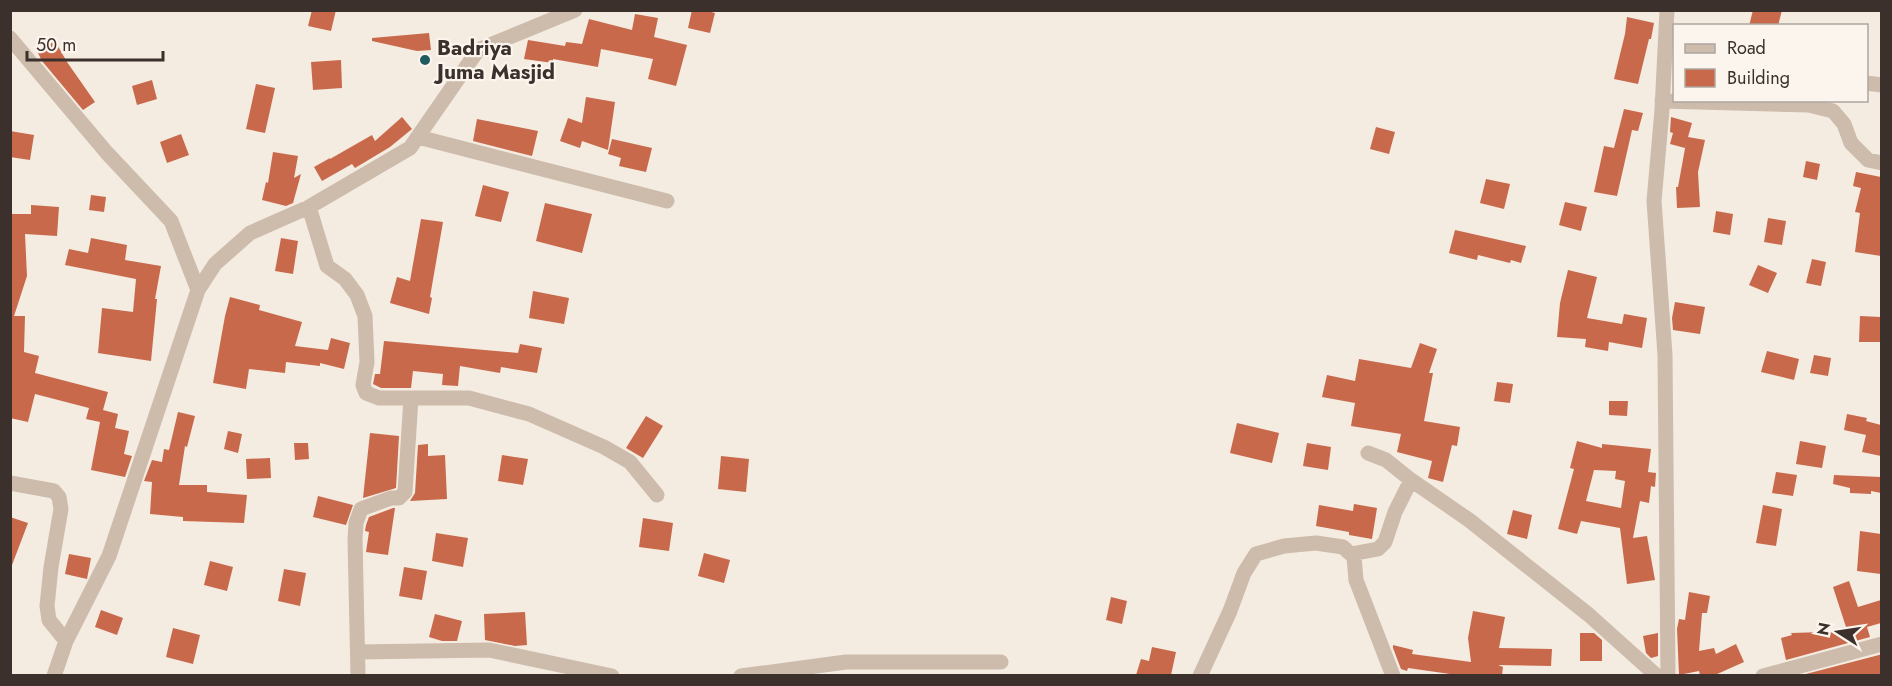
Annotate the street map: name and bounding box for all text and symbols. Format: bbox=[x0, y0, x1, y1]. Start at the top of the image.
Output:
scale bar bbox=[27, 24, 164, 62]
legend bbox=[1673, 24, 1868, 102]
text: 50 m bbox=[36, 32, 76, 58]
place label: Badriya Juma Masjid bbox=[433, 33, 555, 87]
text: Road bbox=[1727, 35, 1766, 61]
marker: Badriya Juma Masjid bbox=[418, 53, 432, 67]
text: Building bbox=[1727, 65, 1790, 91]
north arrow bbox=[1808, 602, 1868, 662]
text: N bbox=[1811, 620, 1836, 638]

